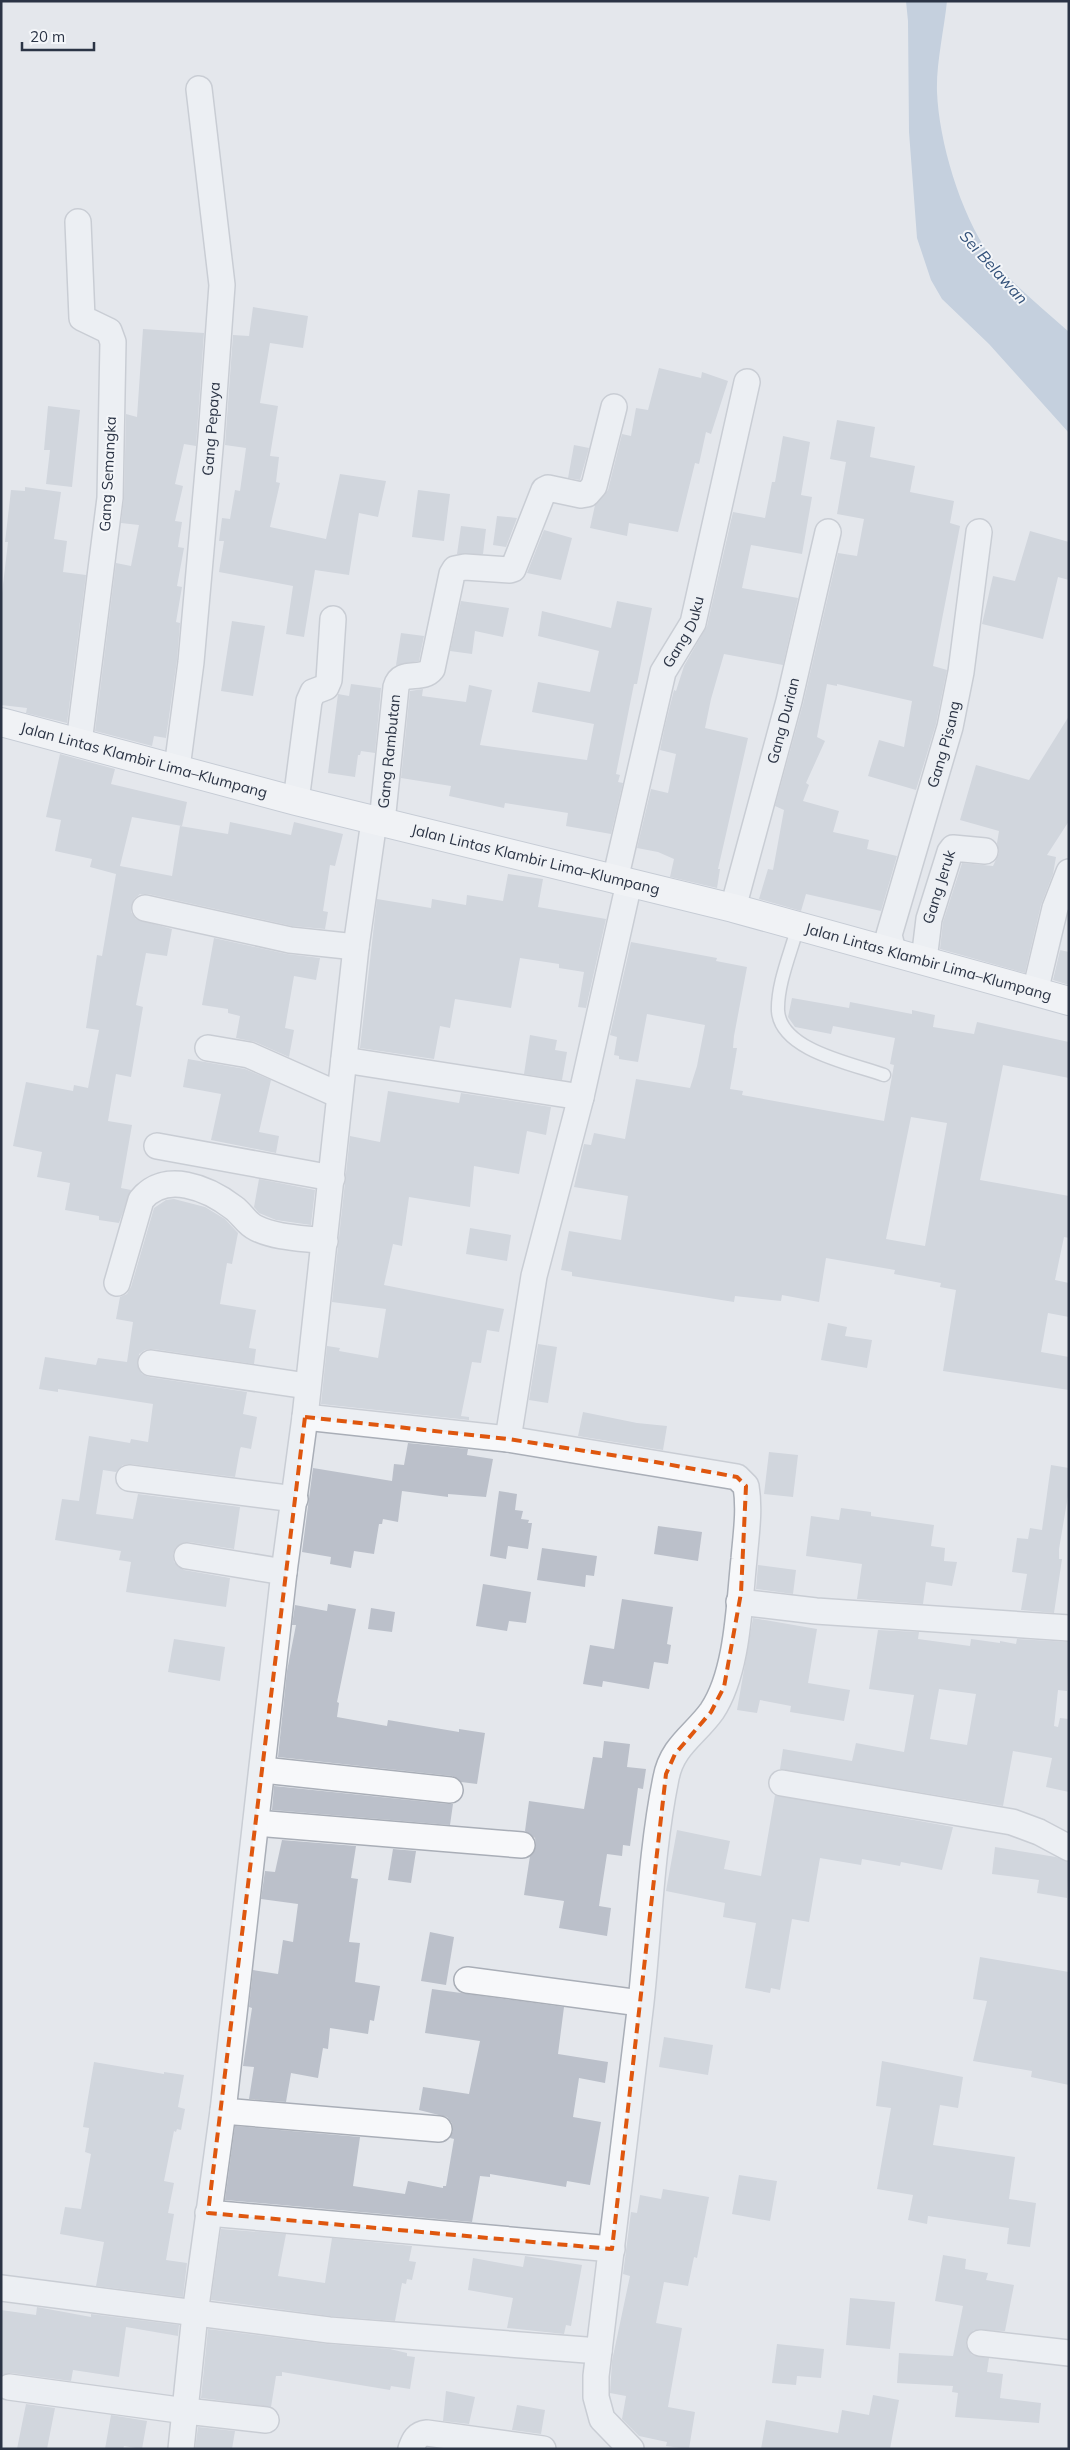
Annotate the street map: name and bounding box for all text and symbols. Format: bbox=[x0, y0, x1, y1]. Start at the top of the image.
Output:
scale bar bbox=[22, 20, 95, 52]
text: 20 m bbox=[30, 27, 65, 46]
water label: Sei Belawan bbox=[956, 226, 1032, 308]
street label: Gang Pepaya bbox=[198, 381, 224, 477]
street label: Gang Semangka bbox=[95, 416, 120, 532]
street label: Gang Duku bbox=[658, 594, 708, 671]
street label: Gang Durian bbox=[762, 676, 803, 766]
street label: Gang Rambutan bbox=[373, 693, 404, 810]
street label: Gang Pisang bbox=[923, 699, 964, 790]
street label: Jalan Lintas Klambir Lima–Klumpang bbox=[18, 718, 270, 802]
street label: Jalan Lintas Klambir Lima–Klumpang bbox=[410, 820, 662, 899]
street label: Gang Jeruk bbox=[918, 847, 959, 926]
street label: Jalan Lintas Klambir Lima–Klumpang bbox=[803, 918, 1054, 1005]

